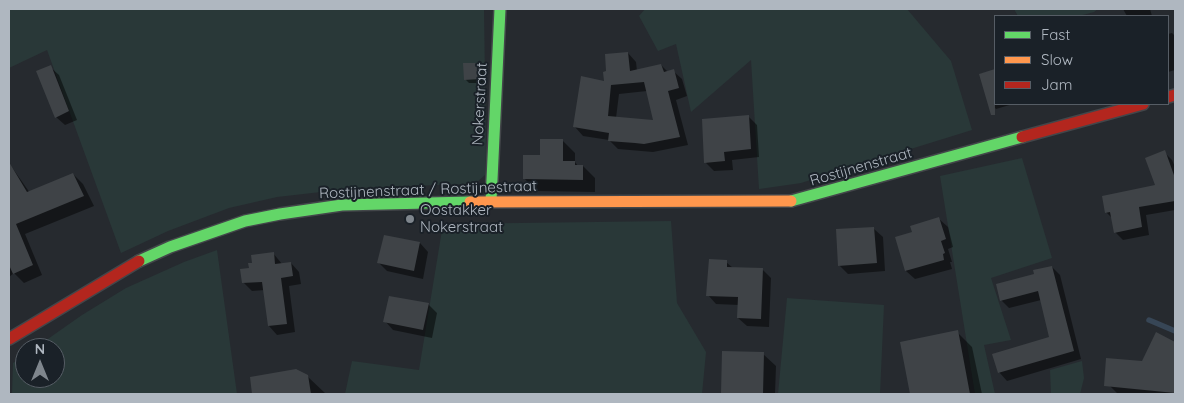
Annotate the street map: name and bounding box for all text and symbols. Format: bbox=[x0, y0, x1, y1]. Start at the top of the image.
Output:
legend bbox=[994, 15, 1169, 105]
text: Fast bbox=[1041, 25, 1070, 44]
text: Slow bbox=[1041, 50, 1073, 69]
street label: Nokerstraat bbox=[469, 62, 491, 146]
text: Jam bbox=[1041, 75, 1072, 94]
street label: Rostijnenstraat bbox=[808, 144, 914, 190]
street label: Rostijnenstraat / Rostijnestraat bbox=[319, 177, 537, 203]
place label: Oostakker Nokerstraat bbox=[420, 201, 503, 236]
marker: Oostakker Nokerstraat bbox=[404, 213, 416, 225]
north arrow bbox=[15, 338, 65, 388]
text: N bbox=[35, 340, 45, 358]

